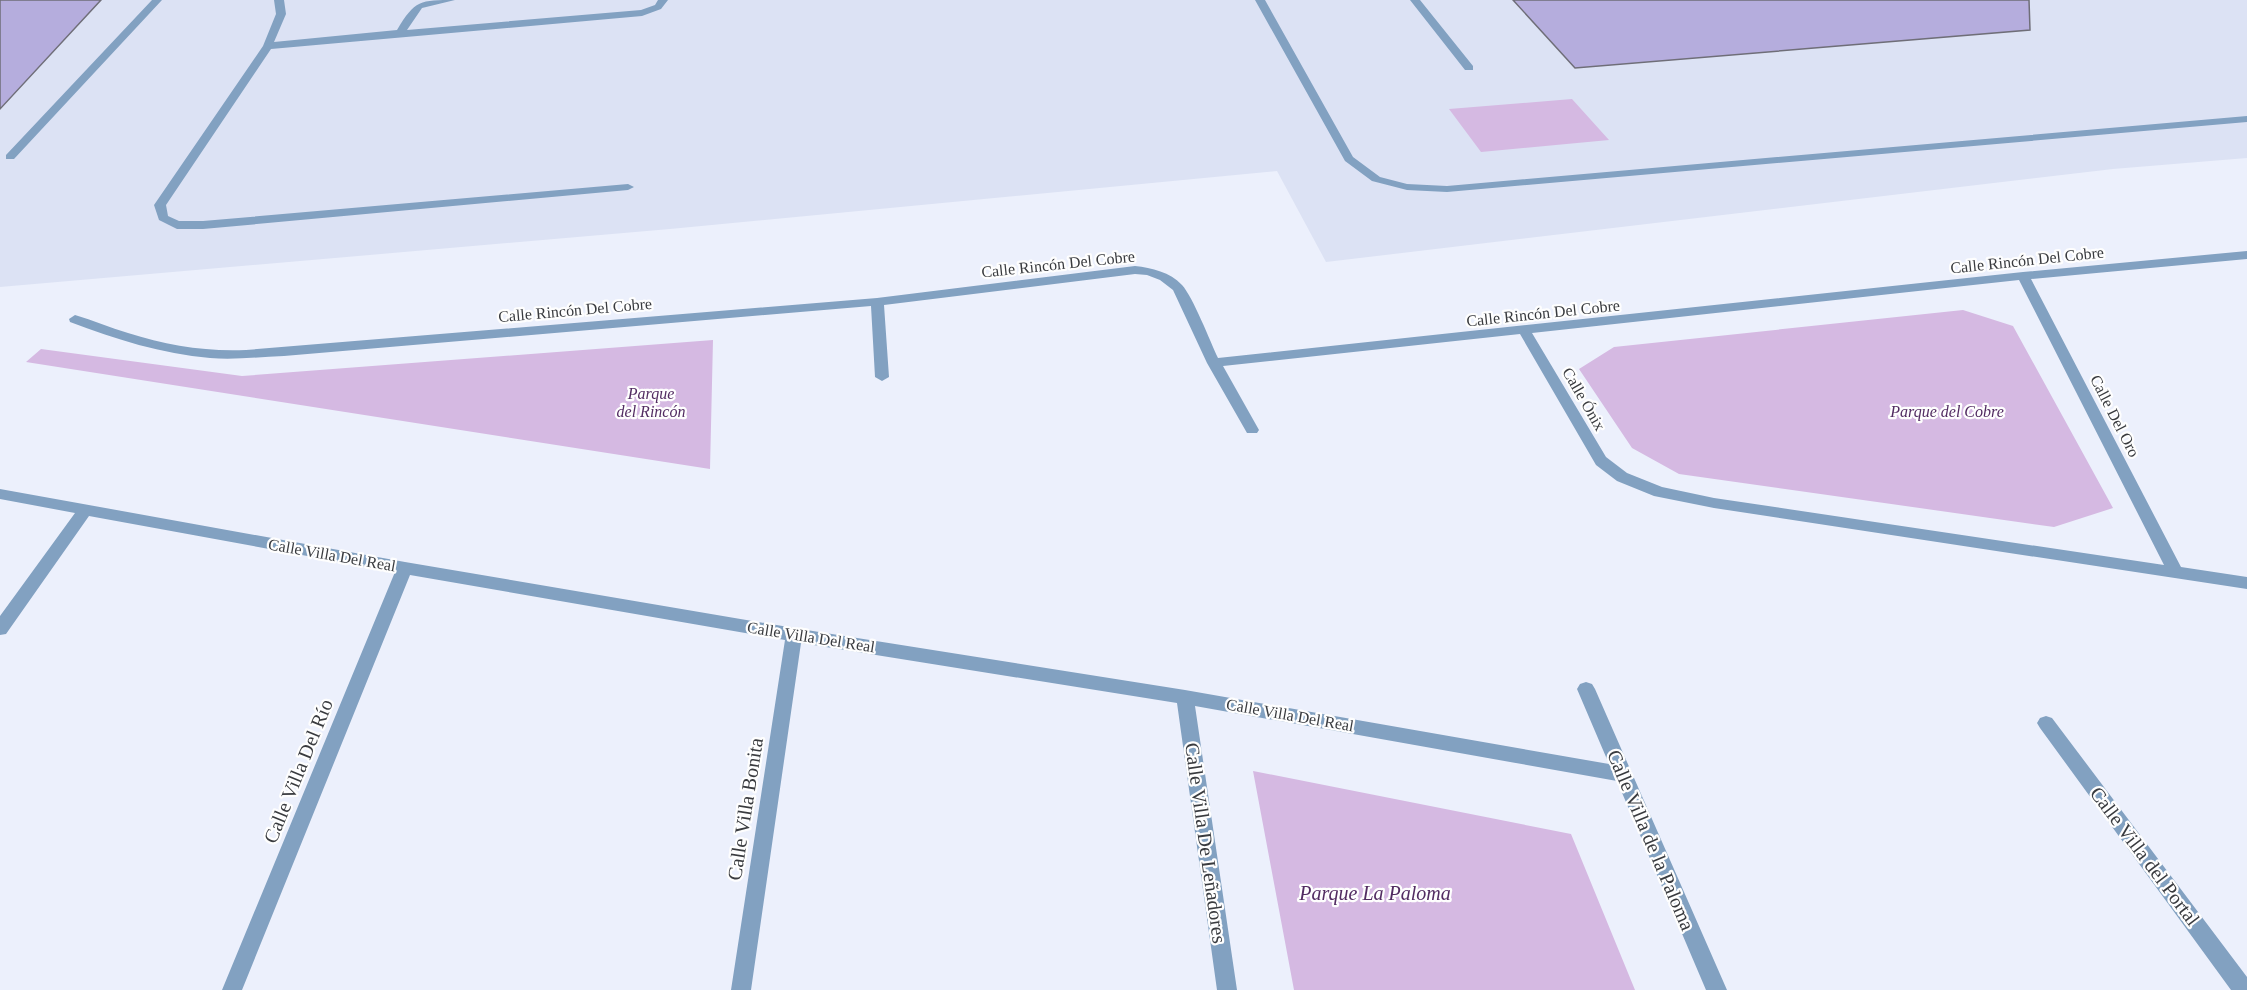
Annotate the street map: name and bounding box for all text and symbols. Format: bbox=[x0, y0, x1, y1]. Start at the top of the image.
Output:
street label: Calle Rincón Del Cobre bbox=[1949, 243, 2105, 277]
street label: Calle Rincón Del Cobre bbox=[980, 247, 1136, 281]
street label: Calle Rincón Del Cobre bbox=[497, 295, 653, 325]
street label: Calle Rincón Del Cobre bbox=[1465, 296, 1621, 330]
street label: Calle Ónix bbox=[1559, 364, 1610, 433]
street label: Calle Del Oro bbox=[2087, 372, 2143, 460]
park label: Parque del Rincón bbox=[617, 385, 685, 420]
park label: Parque del Cobre bbox=[1889, 403, 2004, 421]
street label: Calle Villa Del Real bbox=[267, 535, 398, 575]
street label: Calle Villa Del Real bbox=[746, 619, 877, 656]
street label: Calle Villa Del Real bbox=[1225, 695, 1356, 735]
street label: Calle Villa Del Río bbox=[259, 696, 337, 846]
street label: Calle Villa Bonita bbox=[723, 736, 767, 882]
street label: Calle Villa De Leñadores bbox=[1181, 741, 1231, 945]
street label: Calle Villa de la Paloma bbox=[1603, 746, 1699, 934]
street label: Calle Villa del Portal bbox=[2086, 782, 2205, 930]
park label: Parque La Paloma bbox=[1298, 882, 1451, 905]

